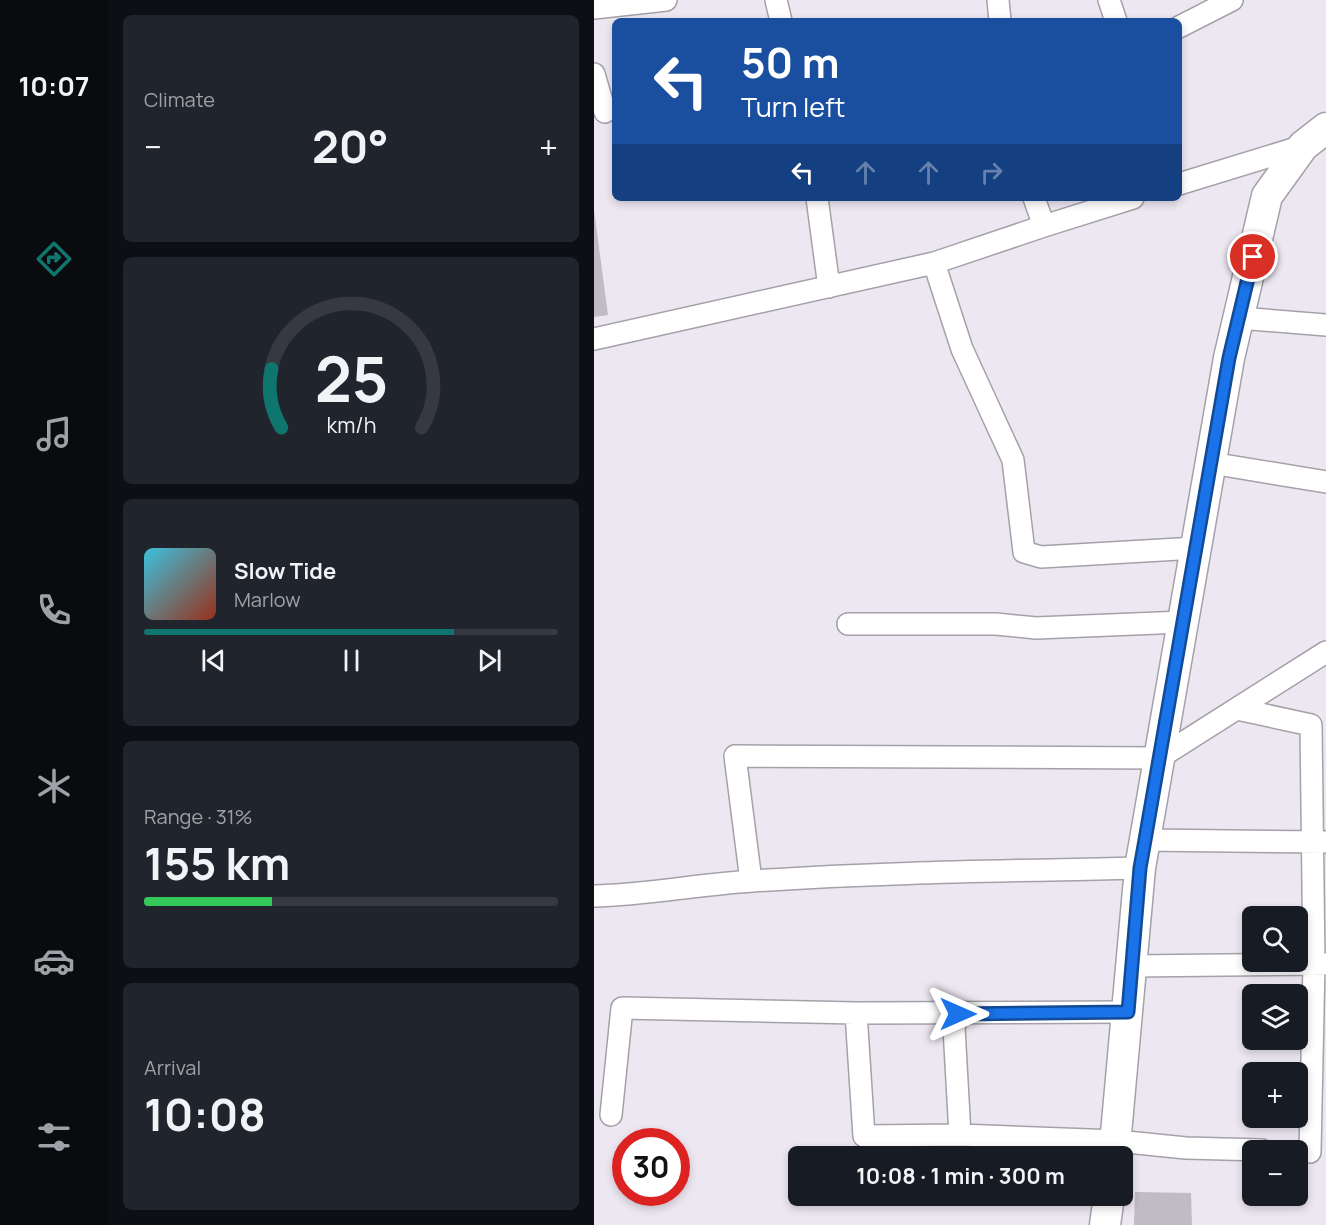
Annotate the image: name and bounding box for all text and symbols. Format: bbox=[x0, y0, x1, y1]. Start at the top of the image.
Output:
text: 50 m bbox=[741, 33, 839, 91]
icon: left bbox=[642, 42, 720, 120]
text: 10:07 bbox=[18, 67, 90, 104]
text: Climate bbox=[144, 86, 215, 113]
text: Turn left bbox=[741, 88, 845, 125]
text: 20° bbox=[312, 115, 389, 177]
text: − bbox=[144, 124, 162, 169]
text: + bbox=[539, 124, 558, 169]
icon: left bbox=[786, 156, 819, 189]
icon: ahead bbox=[849, 156, 882, 189]
icon: ahead bbox=[912, 156, 945, 189]
icon: right bbox=[975, 156, 1008, 189]
pin bbox=[1227, 231, 1278, 282]
icon: directions bbox=[33, 238, 75, 280]
icon: arrive bbox=[1236, 240, 1269, 273]
text: 25 bbox=[314, 335, 388, 421]
text: km/h bbox=[326, 410, 376, 439]
icon: music bbox=[33, 413, 75, 455]
text: Slow Tide bbox=[234, 556, 336, 586]
text: Marlow bbox=[234, 586, 301, 613]
icon: phone bbox=[33, 589, 75, 631]
icon: previous bbox=[197, 644, 230, 677]
icon: pause bbox=[335, 644, 368, 677]
icon: next bbox=[473, 644, 506, 677]
icon: climate bbox=[33, 765, 75, 807]
text: Range · 31% bbox=[144, 803, 253, 830]
text: 155 km bbox=[144, 832, 290, 894]
map controls bbox=[1242, 906, 1308, 1206]
button: search bbox=[1242, 906, 1308, 972]
icon: car bbox=[33, 940, 75, 982]
position arrow bbox=[926, 982, 990, 1046]
button: layers bbox=[1242, 984, 1308, 1050]
text: Arrival bbox=[144, 1054, 201, 1081]
button: + bbox=[1242, 1062, 1308, 1128]
text: 10:08 bbox=[144, 1083, 266, 1145]
icon: filters bbox=[33, 1116, 75, 1158]
speed limit sign: 30 bbox=[612, 1128, 690, 1206]
button: − bbox=[1242, 1140, 1308, 1206]
text: 10:08 · 1 min · 300 m bbox=[856, 1161, 1065, 1191]

